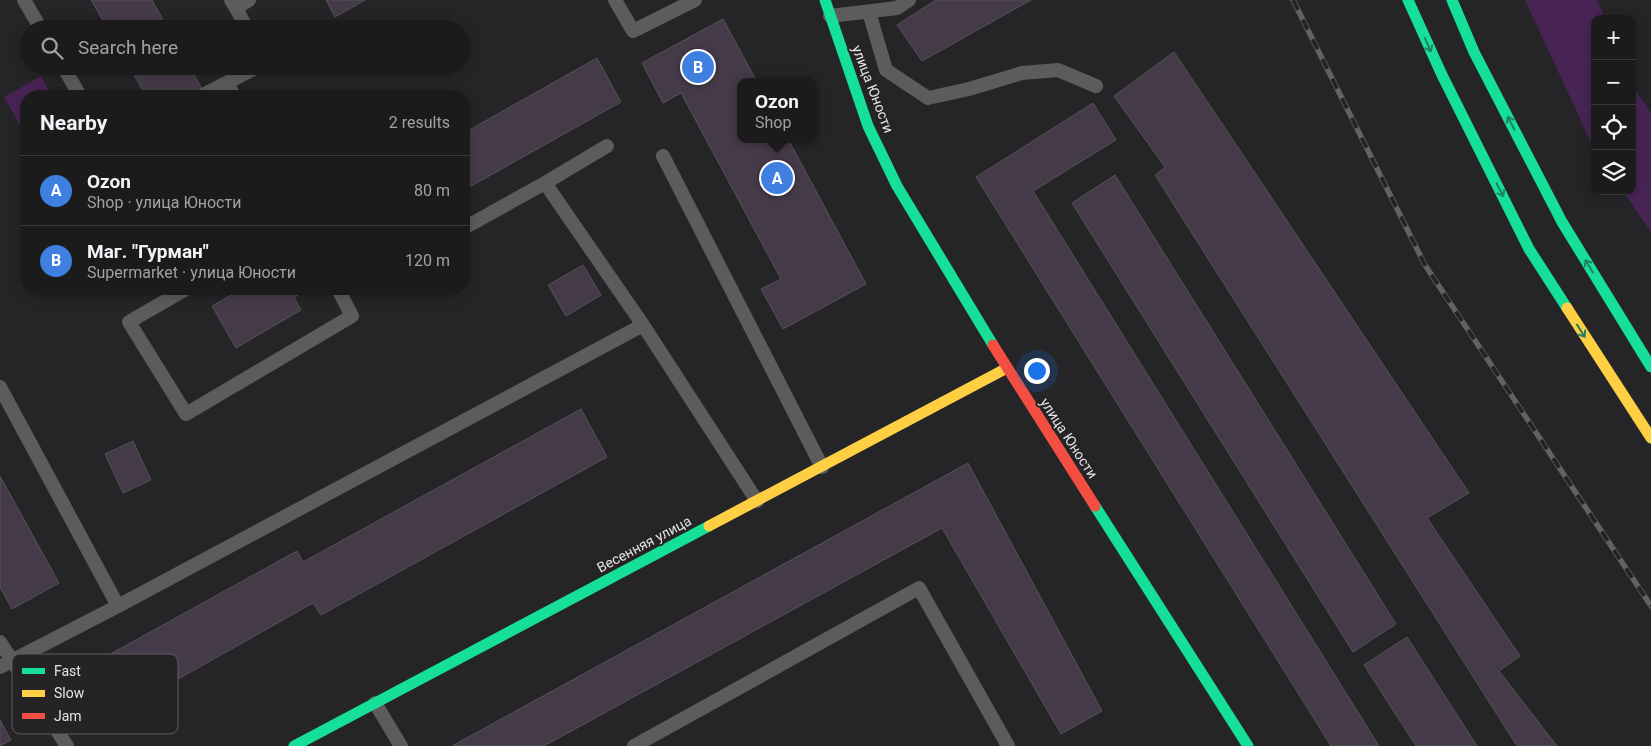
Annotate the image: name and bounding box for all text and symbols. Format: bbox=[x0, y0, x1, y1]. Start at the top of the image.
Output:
map controls bbox=[1591, 15, 1636, 195]
button: + bbox=[1591, 15, 1636, 60]
search box bbox=[20, 20, 470, 75]
icon: search bbox=[38, 34, 66, 62]
text: Search here bbox=[78, 36, 178, 59]
one-way arrow bbox=[1424, 37, 1433, 52]
street label: улица Юности bbox=[849, 43, 897, 135]
pin: B bbox=[682, 48, 714, 86]
button: − bbox=[1591, 60, 1636, 105]
popup bbox=[737, 78, 817, 143]
text: Ozon bbox=[755, 90, 799, 113]
button: locate bbox=[1591, 105, 1636, 150]
text: Nearby bbox=[40, 111, 107, 135]
text: 2 results bbox=[389, 113, 450, 132]
text: Shop bbox=[755, 113, 791, 132]
one-way arrow bbox=[1506, 116, 1516, 131]
button: layers bbox=[1591, 150, 1636, 195]
pin: A bbox=[761, 159, 793, 197]
text: Ozon bbox=[87, 170, 131, 193]
text: A bbox=[51, 181, 61, 200]
text: 80 m bbox=[414, 181, 450, 200]
one-way arrow bbox=[1495, 183, 1505, 198]
text: Shop · улица Юности bbox=[87, 193, 241, 212]
text: Маг. "Гурман" bbox=[87, 240, 209, 263]
text: B bbox=[51, 251, 61, 270]
text: 120 m bbox=[405, 251, 450, 270]
one-way arrow bbox=[1584, 260, 1594, 274]
text: Supermarket · улица Юности bbox=[87, 263, 296, 282]
one-way arrow bbox=[1577, 323, 1587, 337]
your location bbox=[1024, 358, 1050, 384]
street label: улица Юности bbox=[1037, 395, 1101, 481]
street label: Весенняя улица bbox=[594, 512, 694, 576]
legend bbox=[12, 654, 178, 734]
text: Fast bbox=[54, 663, 81, 679]
text: Slow bbox=[54, 685, 85, 701]
text: Jam bbox=[54, 708, 82, 724]

